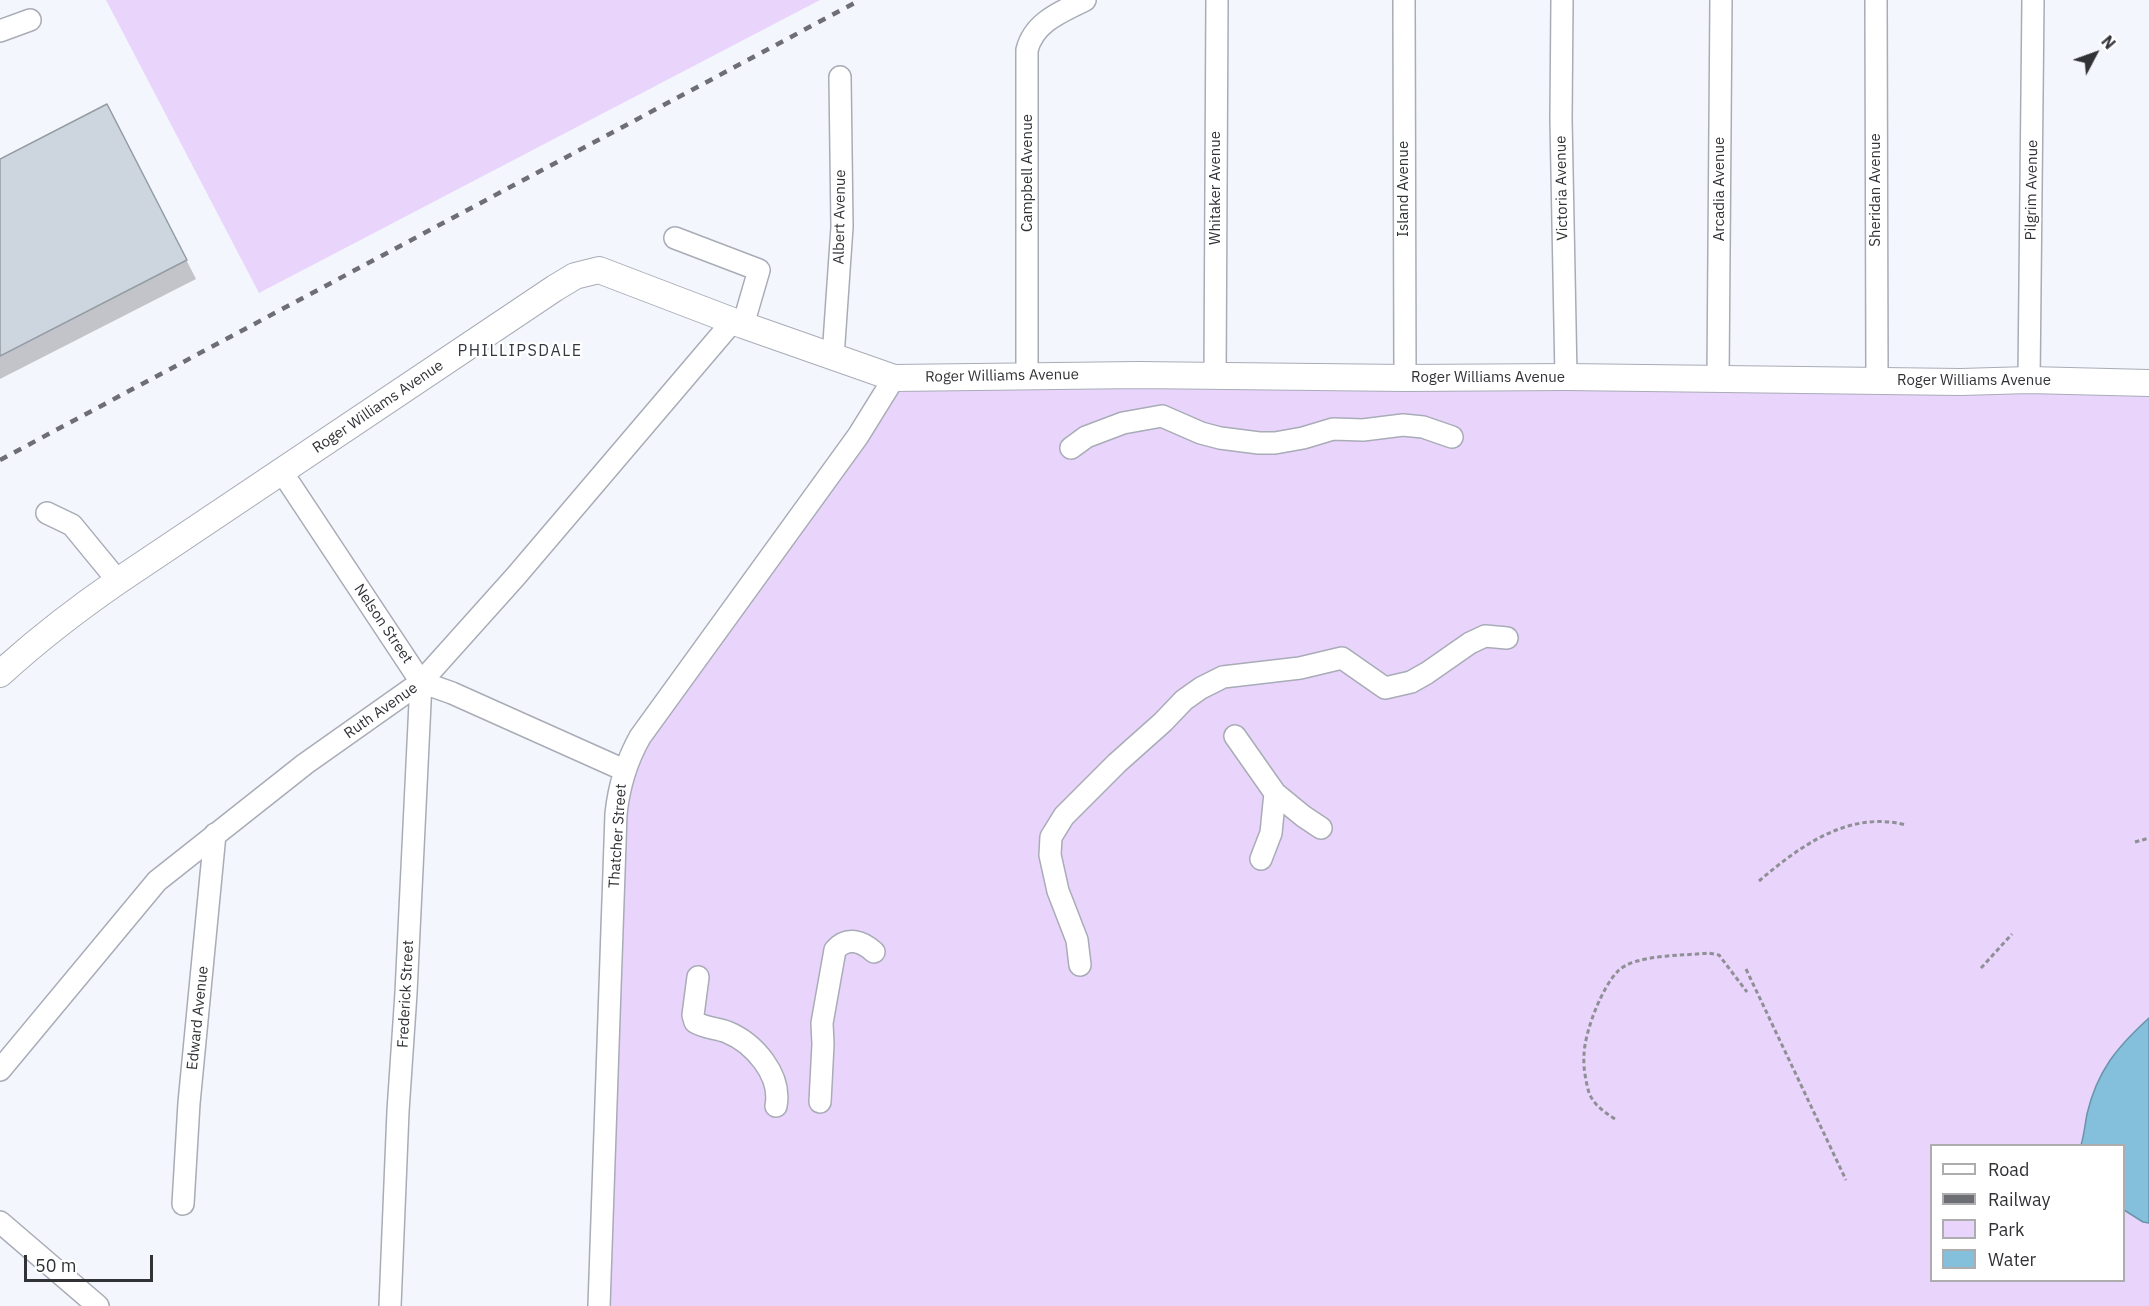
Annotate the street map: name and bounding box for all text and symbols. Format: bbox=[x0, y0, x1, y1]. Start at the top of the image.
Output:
north arrow bbox=[2065, 24, 2125, 84]
text: N bbox=[2097, 31, 2120, 53]
street label: Campbell Avenue bbox=[1019, 114, 1037, 232]
street label: Whitaker Avenue bbox=[1207, 131, 1225, 245]
street label: Sheridan Avenue bbox=[1867, 133, 1885, 247]
street label: Victoria Avenue bbox=[1552, 135, 1572, 241]
street label: Arcadia Avenue bbox=[1711, 137, 1729, 241]
street label: Pilgrim Avenue bbox=[2022, 139, 2042, 241]
street label: Island Avenue bbox=[1395, 141, 1413, 237]
street label: Albert Avenue bbox=[830, 169, 850, 265]
district label: PHILLIPSDALE bbox=[458, 341, 582, 361]
street label: Roger Williams Avenue bbox=[309, 357, 447, 457]
street label: Roger Williams Avenue bbox=[925, 366, 1079, 386]
street label: Roger Williams Avenue bbox=[1411, 369, 1565, 387]
street label: Roger Williams Avenue bbox=[1897, 372, 2051, 390]
street label: Nelson Street bbox=[350, 581, 416, 667]
street label: Ruth Avenue bbox=[341, 679, 421, 743]
street label: Thatcher Street bbox=[605, 783, 631, 889]
street label: Frederick Street bbox=[394, 940, 418, 1048]
street label: Edward Avenue bbox=[184, 965, 212, 1071]
legend bbox=[1930, 1144, 2125, 1282]
text: Road bbox=[1988, 1158, 2029, 1181]
text: Railway bbox=[1988, 1188, 2050, 1211]
text: Park bbox=[1988, 1218, 2024, 1241]
scale bar bbox=[27, 1243, 156, 1281]
text: Water bbox=[1988, 1248, 2036, 1271]
text: 50 m bbox=[35, 1254, 77, 1277]

